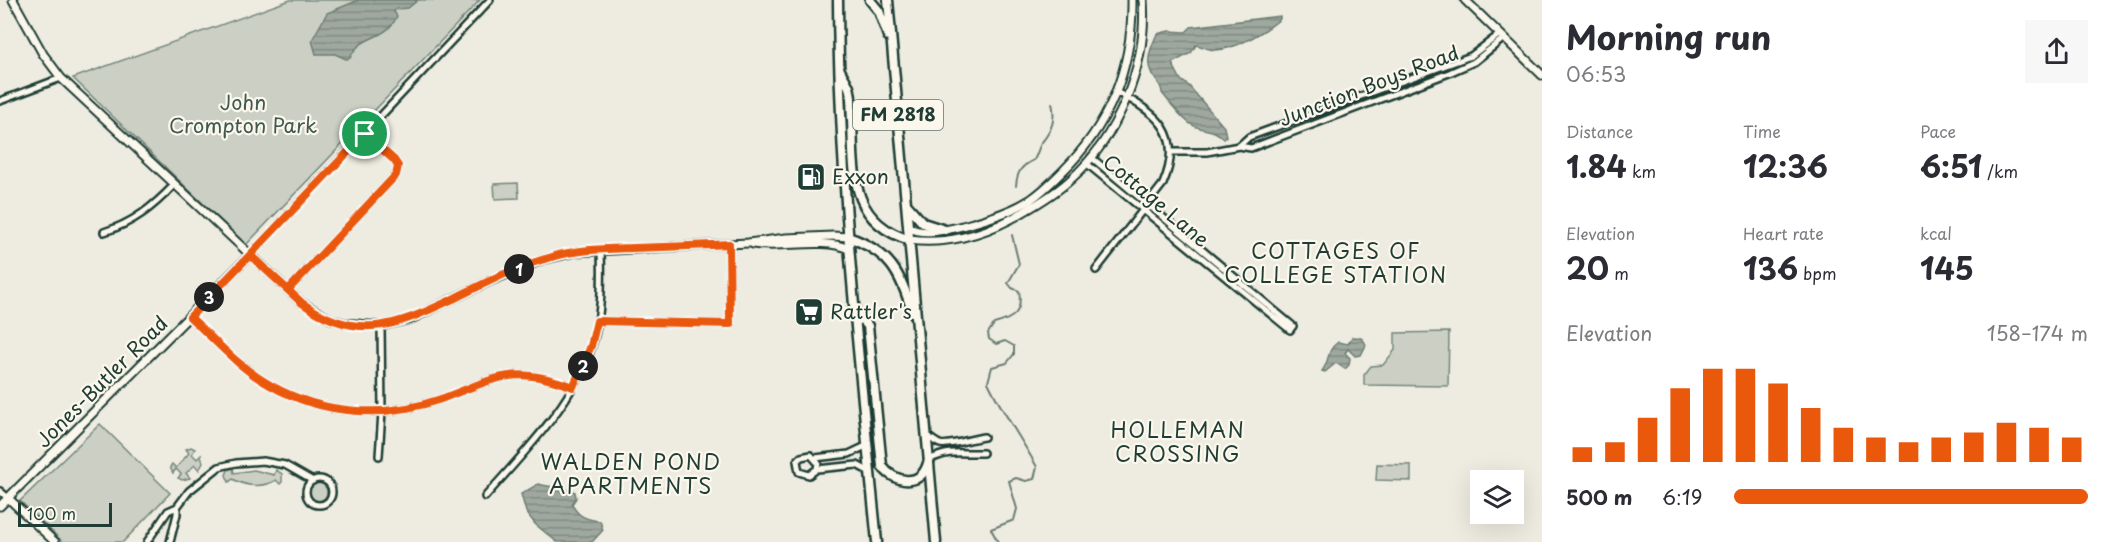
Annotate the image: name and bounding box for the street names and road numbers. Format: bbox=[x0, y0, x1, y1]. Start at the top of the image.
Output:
street label: Junction Boys Road bbox=[1274, 37, 1463, 133]
road number: FM 2818 bbox=[853, 100, 943, 130]
street label: Cottage Lane bbox=[1097, 147, 1216, 254]
street label: Jones-Butler Road bbox=[28, 308, 174, 454]

